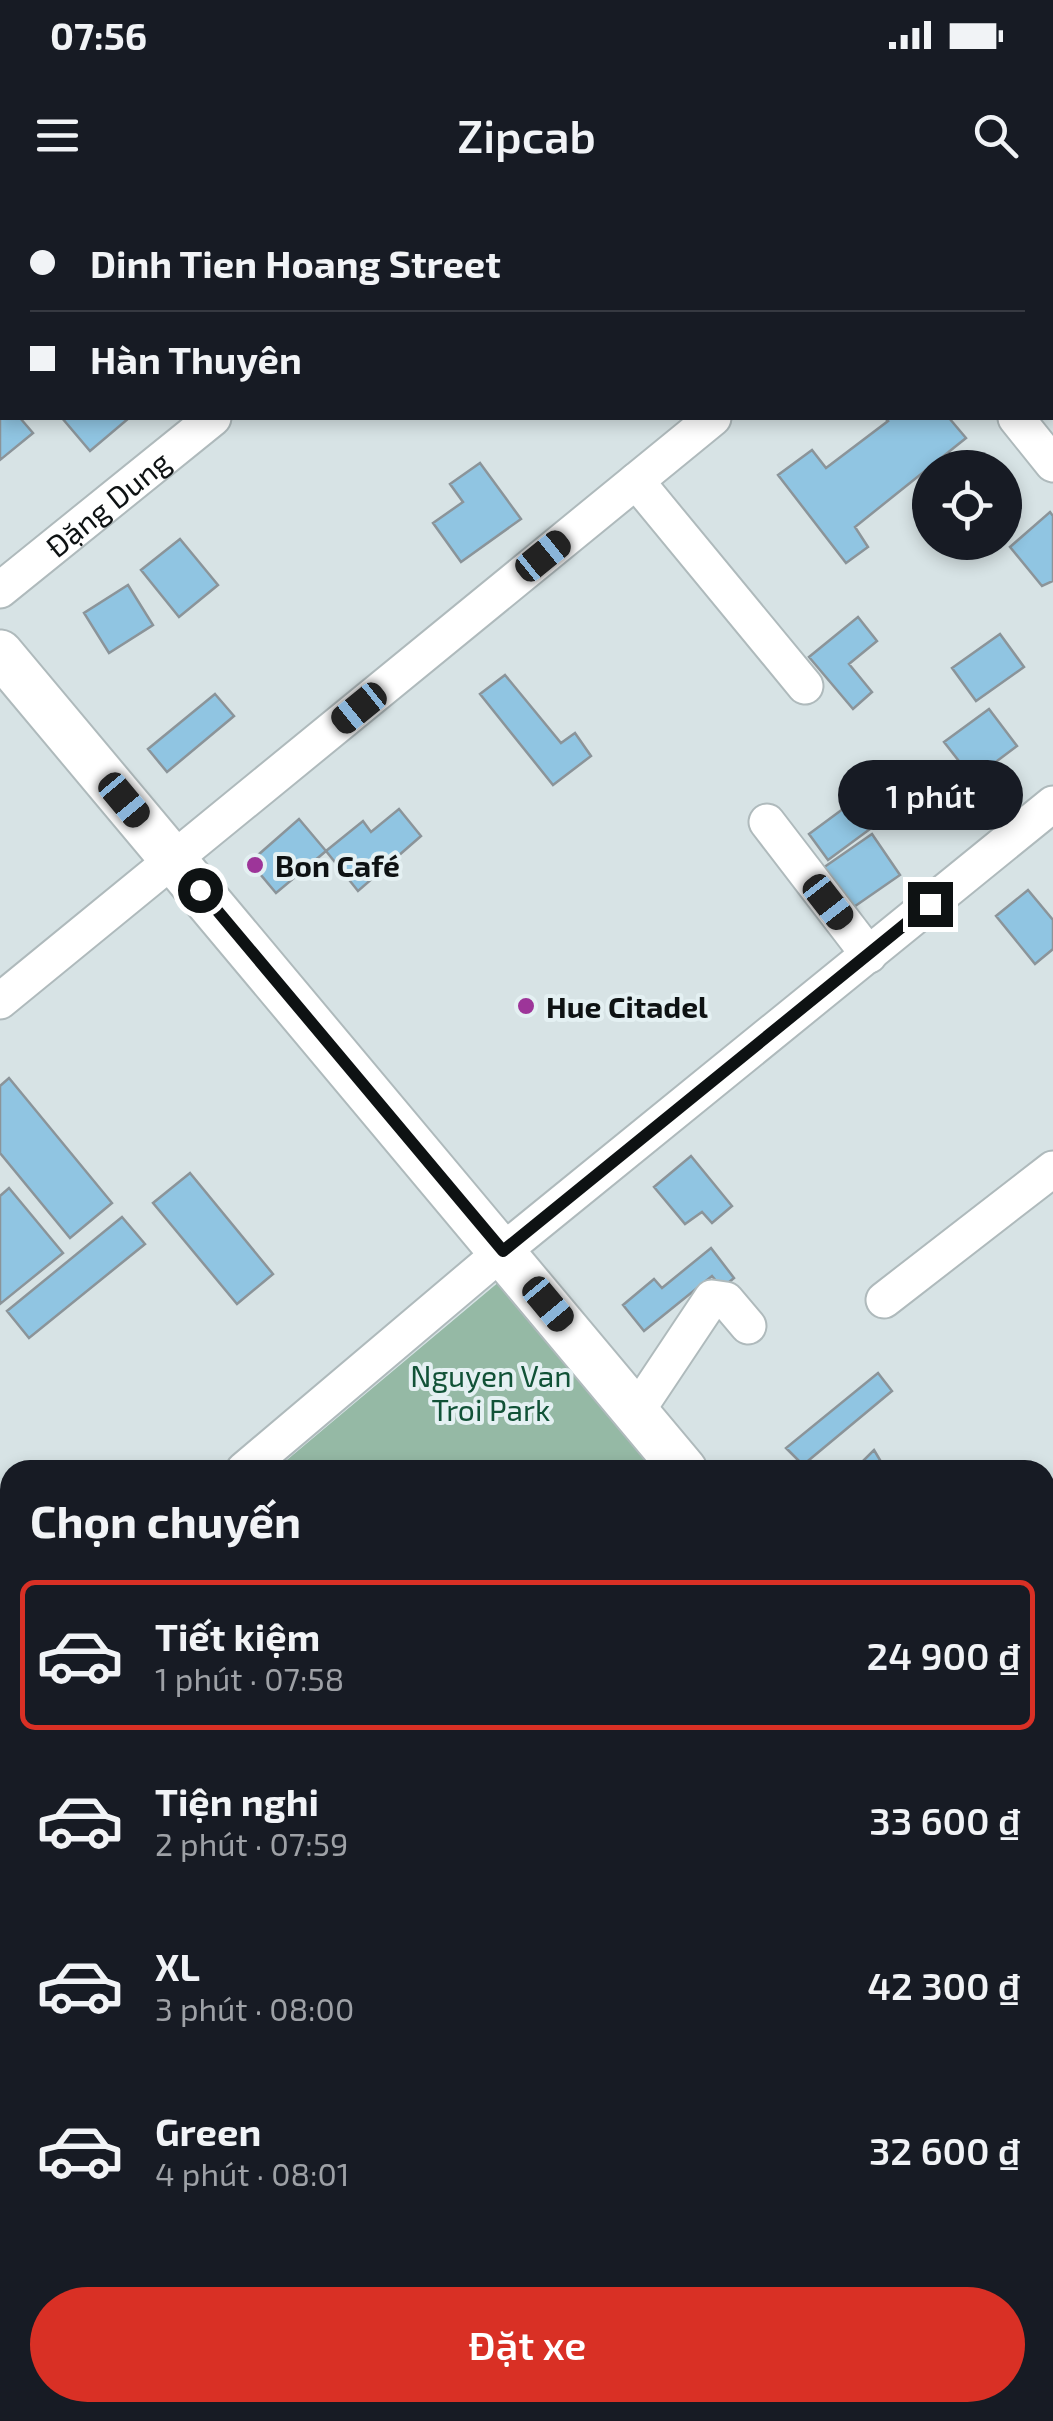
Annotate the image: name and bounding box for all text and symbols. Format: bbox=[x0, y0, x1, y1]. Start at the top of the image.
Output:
text: 07:56 bbox=[50, 12, 147, 58]
icon: menu bbox=[30, 108, 85, 163]
text: Zipcab bbox=[457, 108, 596, 162]
icon: search bbox=[968, 108, 1023, 163]
text: Dinh Tien Hoang Street bbox=[90, 240, 501, 286]
text: Hàn Thuyên bbox=[90, 336, 302, 382]
street label: Đặng Dung bbox=[38, 442, 177, 564]
map controls bbox=[912, 450, 1022, 560]
button: locate bbox=[912, 450, 1022, 560]
car bbox=[510, 525, 576, 587]
car bbox=[326, 677, 392, 739]
callout: 1 phút bbox=[838, 759, 1022, 829]
car bbox=[93, 767, 155, 833]
text: 1 phút bbox=[886, 776, 975, 814]
place label: Bon Café bbox=[275, 847, 400, 883]
marker: Bon Café bbox=[244, 854, 266, 876]
route start bbox=[178, 868, 223, 913]
car bbox=[798, 869, 858, 935]
route end bbox=[908, 882, 953, 927]
place label: Hue Citadel bbox=[546, 988, 708, 1024]
marker: Hue Citadel bbox=[515, 995, 537, 1017]
car bbox=[517, 1271, 579, 1337]
park label: Nguyen Van Troi Park bbox=[410, 1357, 572, 1427]
text: Chọn chuyến bbox=[30, 1493, 301, 1547]
icon: car bbox=[35, 1610, 125, 1700]
text: Tiết kiệm bbox=[155, 1613, 320, 1659]
text: 24 900 ₫ bbox=[866, 1632, 1020, 1678]
text: 1 phút · 07:58 bbox=[155, 1659, 344, 1697]
icon: car bbox=[35, 1775, 125, 1865]
text: Tiện nghi bbox=[155, 1778, 319, 1824]
text: 33 600 ₫ bbox=[869, 1797, 1020, 1843]
text: 2 phút · 07:59 bbox=[155, 1824, 348, 1862]
icon: car bbox=[35, 1940, 125, 2030]
text: XL bbox=[155, 1943, 200, 1989]
text: 42 300 ₫ bbox=[867, 1962, 1020, 2008]
text: 3 phút · 08:00 bbox=[155, 1989, 354, 2027]
icon: car bbox=[35, 2105, 125, 2195]
text: Green bbox=[155, 2108, 261, 2154]
text: 32 600 ₫ bbox=[869, 2127, 1020, 2173]
text: 4 phút · 08:01 bbox=[155, 2154, 350, 2192]
button: Đặt xe bbox=[30, 2287, 1025, 2402]

